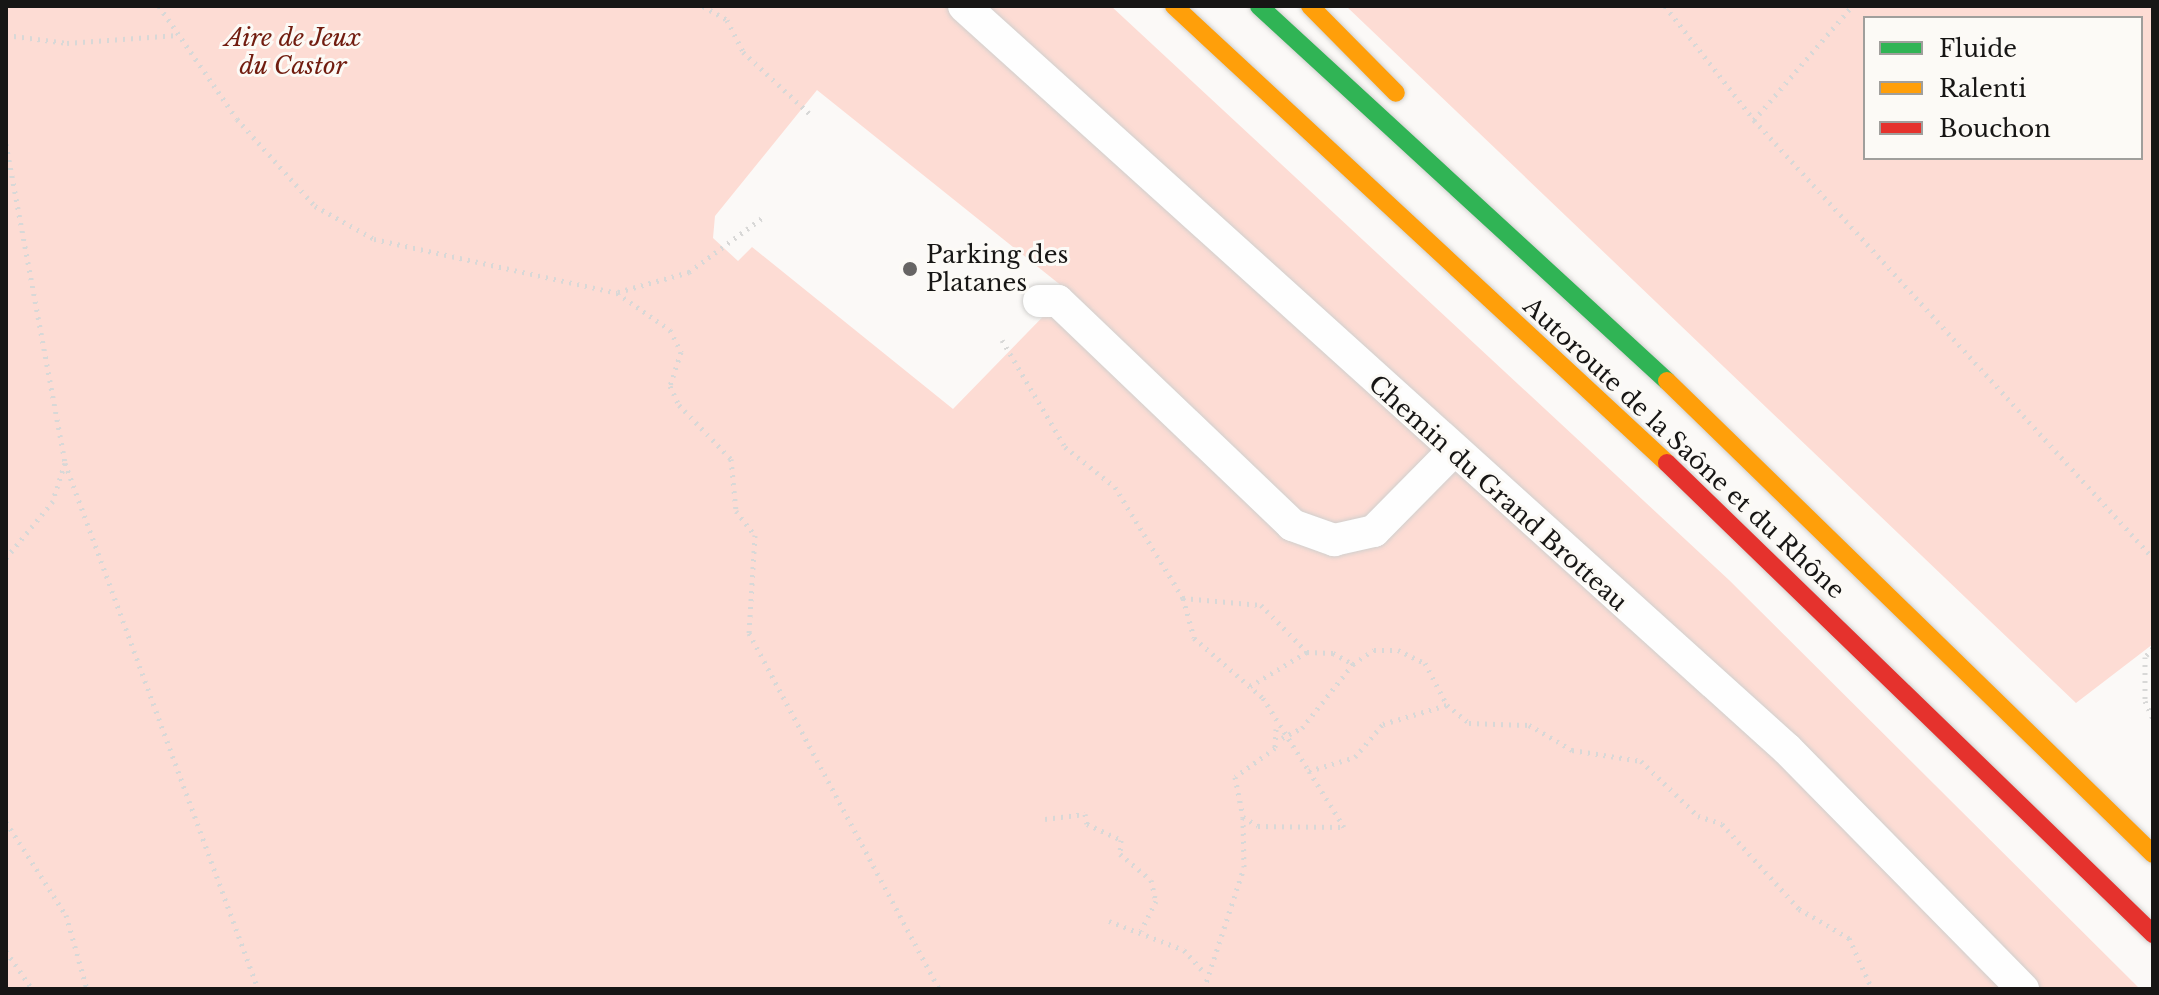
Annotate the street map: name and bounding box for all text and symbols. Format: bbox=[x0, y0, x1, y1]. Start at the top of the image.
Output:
legend bbox=[1863, 16, 2143, 160]
park label: Aire de Jeux du Castor bbox=[225, 24, 361, 80]
text: Fluide bbox=[1939, 34, 2017, 63]
text: Ralenti bbox=[1939, 74, 2027, 103]
text: Bouchon bbox=[1939, 114, 2051, 143]
place label: Parking des Platanes bbox=[926, 241, 1069, 297]
marker: Parking des Platanes bbox=[901, 260, 919, 278]
street label: Autoroute de la Saône et du Rhône bbox=[1517, 291, 1851, 605]
street label: Chemin du Grand Brotteau bbox=[1363, 369, 1633, 617]

